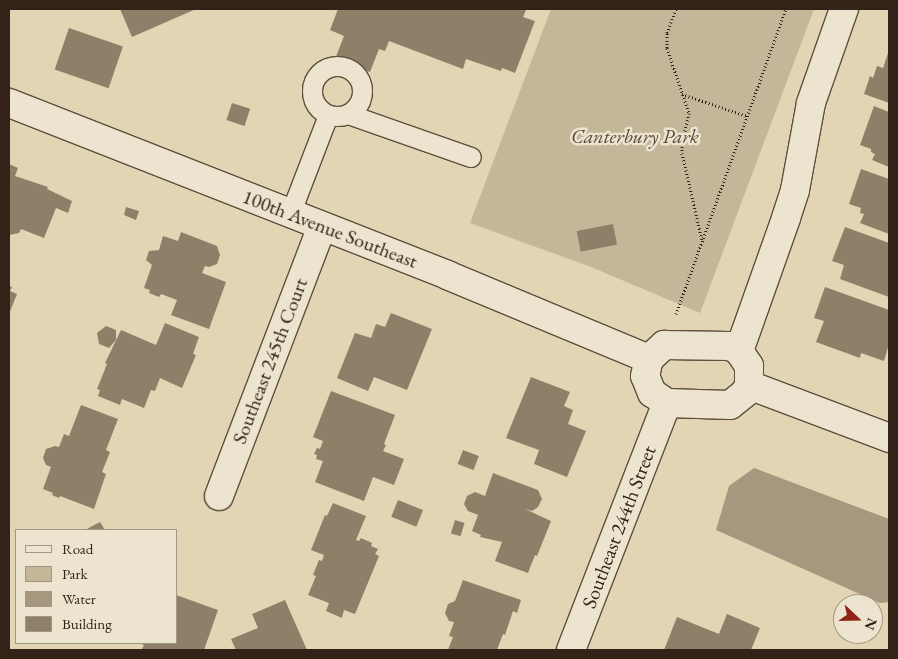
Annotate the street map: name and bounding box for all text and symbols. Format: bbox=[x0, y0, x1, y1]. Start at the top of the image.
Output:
park label: Canterbury Park bbox=[571, 124, 699, 148]
street label: 100th Avenue Southeast bbox=[239, 185, 421, 273]
street label: Southeast 245th Court bbox=[227, 275, 313, 447]
street label: Southeast 244th Street bbox=[577, 442, 661, 612]
legend bbox=[15, 529, 178, 644]
text: Road bbox=[62, 539, 93, 558]
text: Park bbox=[62, 564, 88, 583]
text: Water bbox=[62, 589, 96, 608]
north arrow bbox=[833, 594, 883, 644]
text: Building bbox=[62, 614, 112, 633]
text: N bbox=[861, 615, 882, 633]

